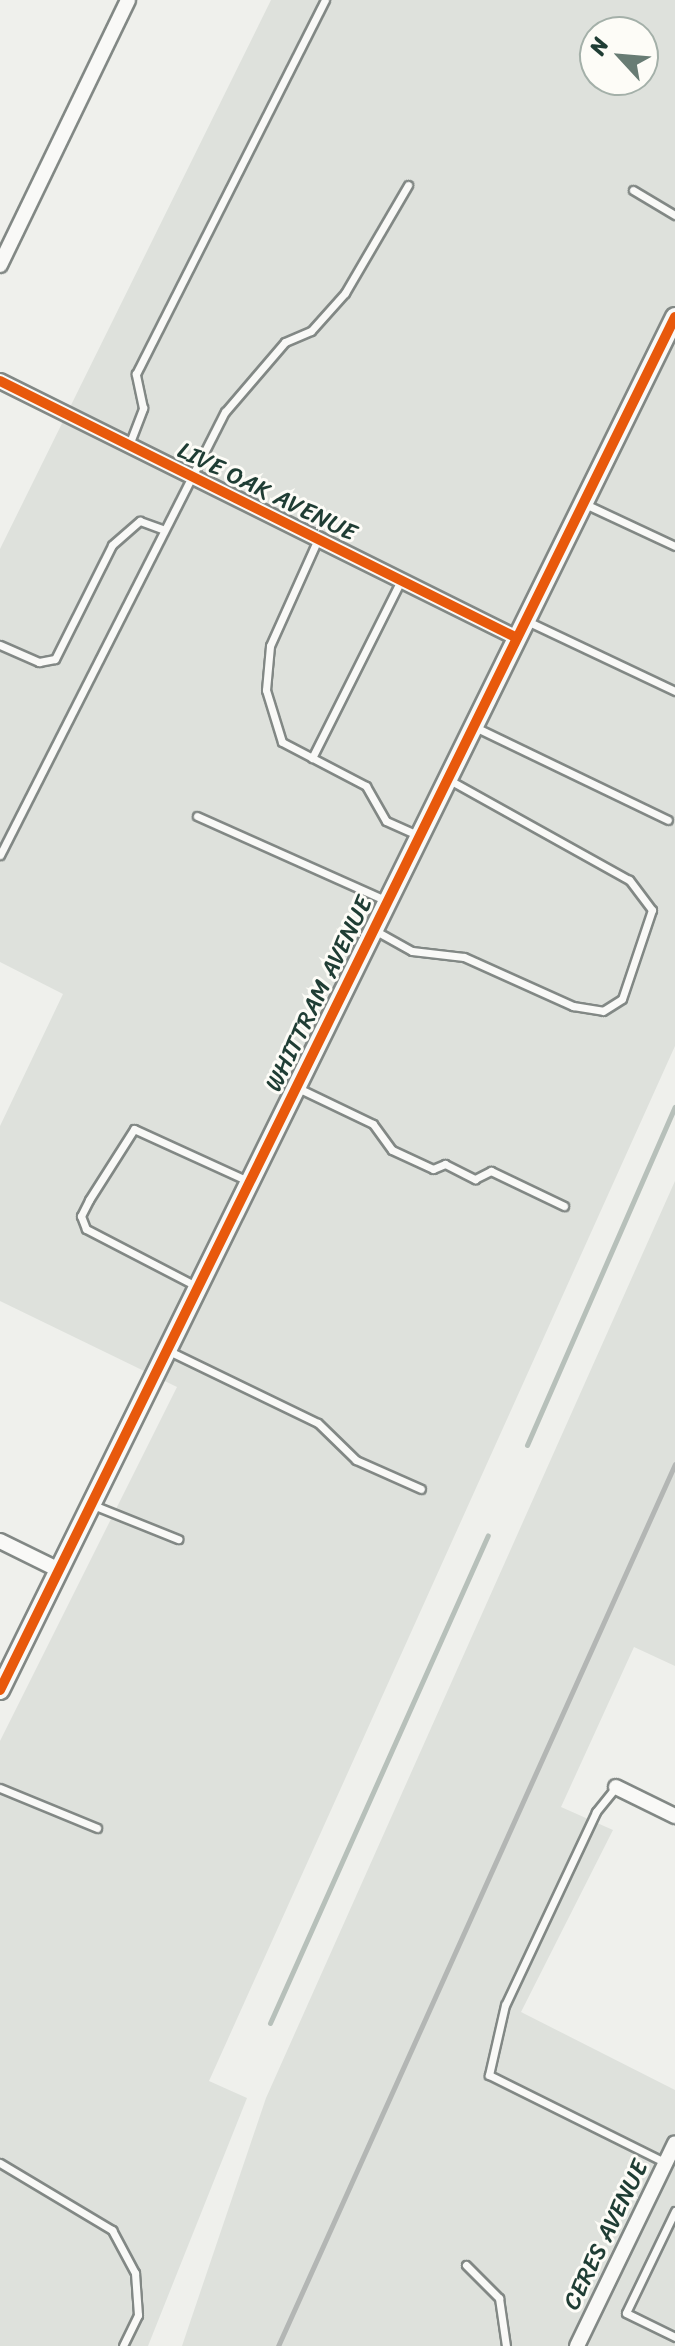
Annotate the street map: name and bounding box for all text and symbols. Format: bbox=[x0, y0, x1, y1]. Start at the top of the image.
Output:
north arrow bbox=[579, 16, 659, 96]
text: N bbox=[578, 31, 620, 62]
street label: LIVE OAK AVENUE bbox=[173, 436, 361, 548]
street label: WHITTRAM AVENUE bbox=[259, 891, 379, 1097]
street label: CERES AVENUE bbox=[557, 2155, 655, 2315]

